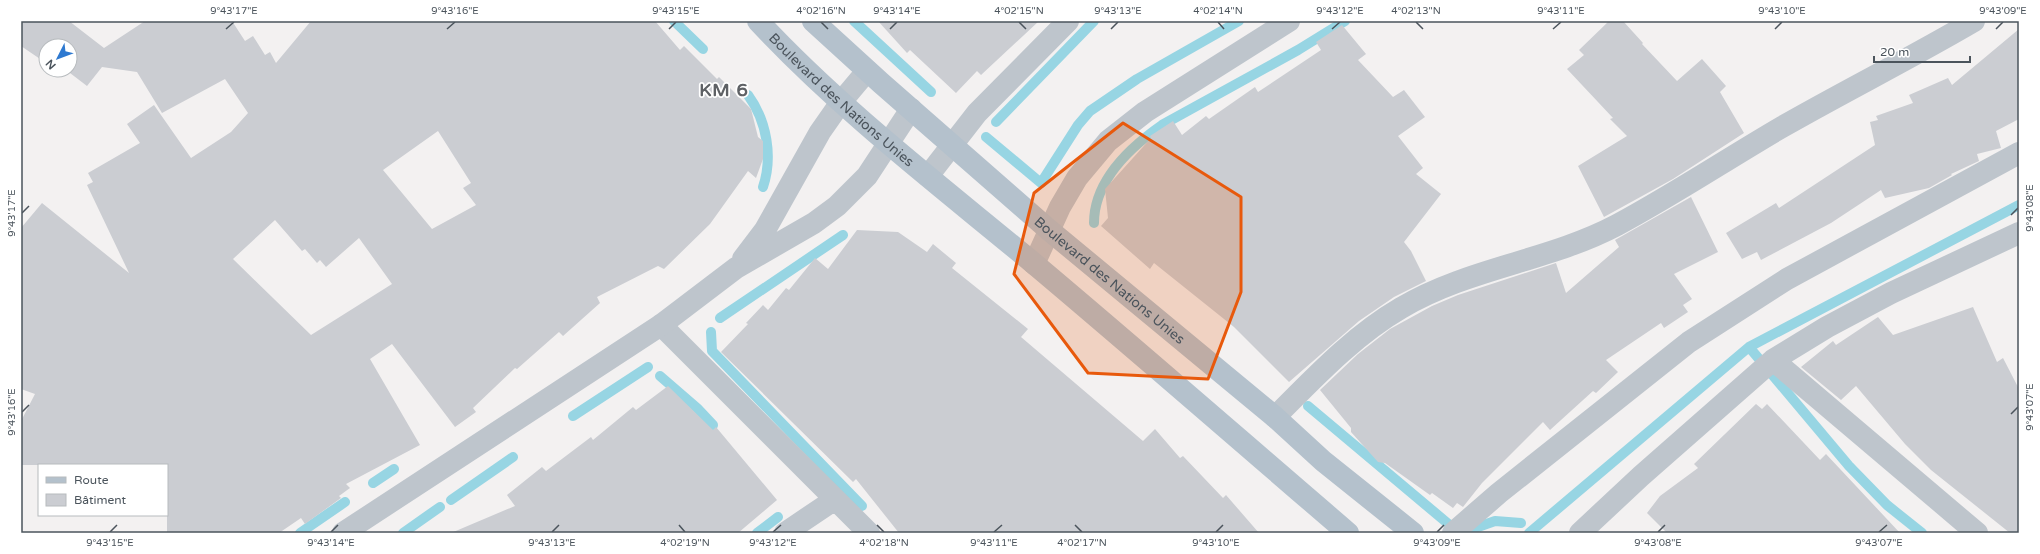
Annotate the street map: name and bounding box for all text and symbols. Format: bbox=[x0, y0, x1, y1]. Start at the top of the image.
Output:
text: 9°43'17"E bbox=[210, 5, 258, 17]
text: 9°43'16"E bbox=[431, 5, 479, 17]
text: 9°43'15"E bbox=[652, 5, 700, 17]
text: 4°02'16"N bbox=[796, 5, 846, 17]
text: 9°43'14"E bbox=[873, 5, 921, 17]
text: 4°02'15"N bbox=[994, 5, 1044, 17]
text: 9°43'13"E bbox=[1094, 5, 1142, 17]
text: 4°02'14"N bbox=[1193, 5, 1243, 17]
text: 9°43'12"E bbox=[1316, 5, 1364, 17]
text: 4°02'13"N bbox=[1391, 5, 1441, 17]
text: 9°43'11"E bbox=[1537, 5, 1585, 17]
text: 9°43'10"E bbox=[1758, 5, 1806, 17]
text: 9°43'09"E bbox=[1979, 5, 2027, 17]
street label: Boulevard des Nations Unies bbox=[765, 30, 918, 171]
north arrow bbox=[38, 38, 78, 78]
scale bar bbox=[1874, 38, 1970, 64]
text: 20 m bbox=[1880, 45, 1909, 59]
text: N bbox=[43, 57, 59, 72]
district label: KM 6 bbox=[699, 79, 749, 101]
text: 9°43'08"E bbox=[2024, 184, 2036, 232]
text: 9°43'17"E bbox=[6, 189, 18, 237]
street label: Boulevard des Nations Unies bbox=[1031, 213, 1188, 348]
text: 9°43'07"E bbox=[2024, 383, 2036, 431]
text: 9°43'16"E bbox=[6, 388, 18, 436]
legend bbox=[38, 464, 168, 516]
text: Route bbox=[74, 473, 109, 487]
text: Bâtiment bbox=[74, 493, 126, 507]
text: 9°43'15"E bbox=[86, 537, 134, 549]
text: 9°43'14"E bbox=[307, 537, 355, 549]
text: 9°43'13"E bbox=[528, 537, 576, 549]
text: 4°02'19"N bbox=[660, 537, 710, 549]
text: 9°43'12"E bbox=[749, 537, 797, 549]
text: 4°02'18"N bbox=[859, 537, 909, 549]
text: 9°43'11"E bbox=[970, 537, 1018, 549]
text: 4°02'17"N bbox=[1057, 537, 1107, 549]
text: 9°43'10"E bbox=[1192, 537, 1240, 549]
text: 9°43'09"E bbox=[1413, 537, 1461, 549]
text: 9°43'08"E bbox=[1634, 537, 1682, 549]
text: 9°43'07"E bbox=[1855, 537, 1903, 549]

